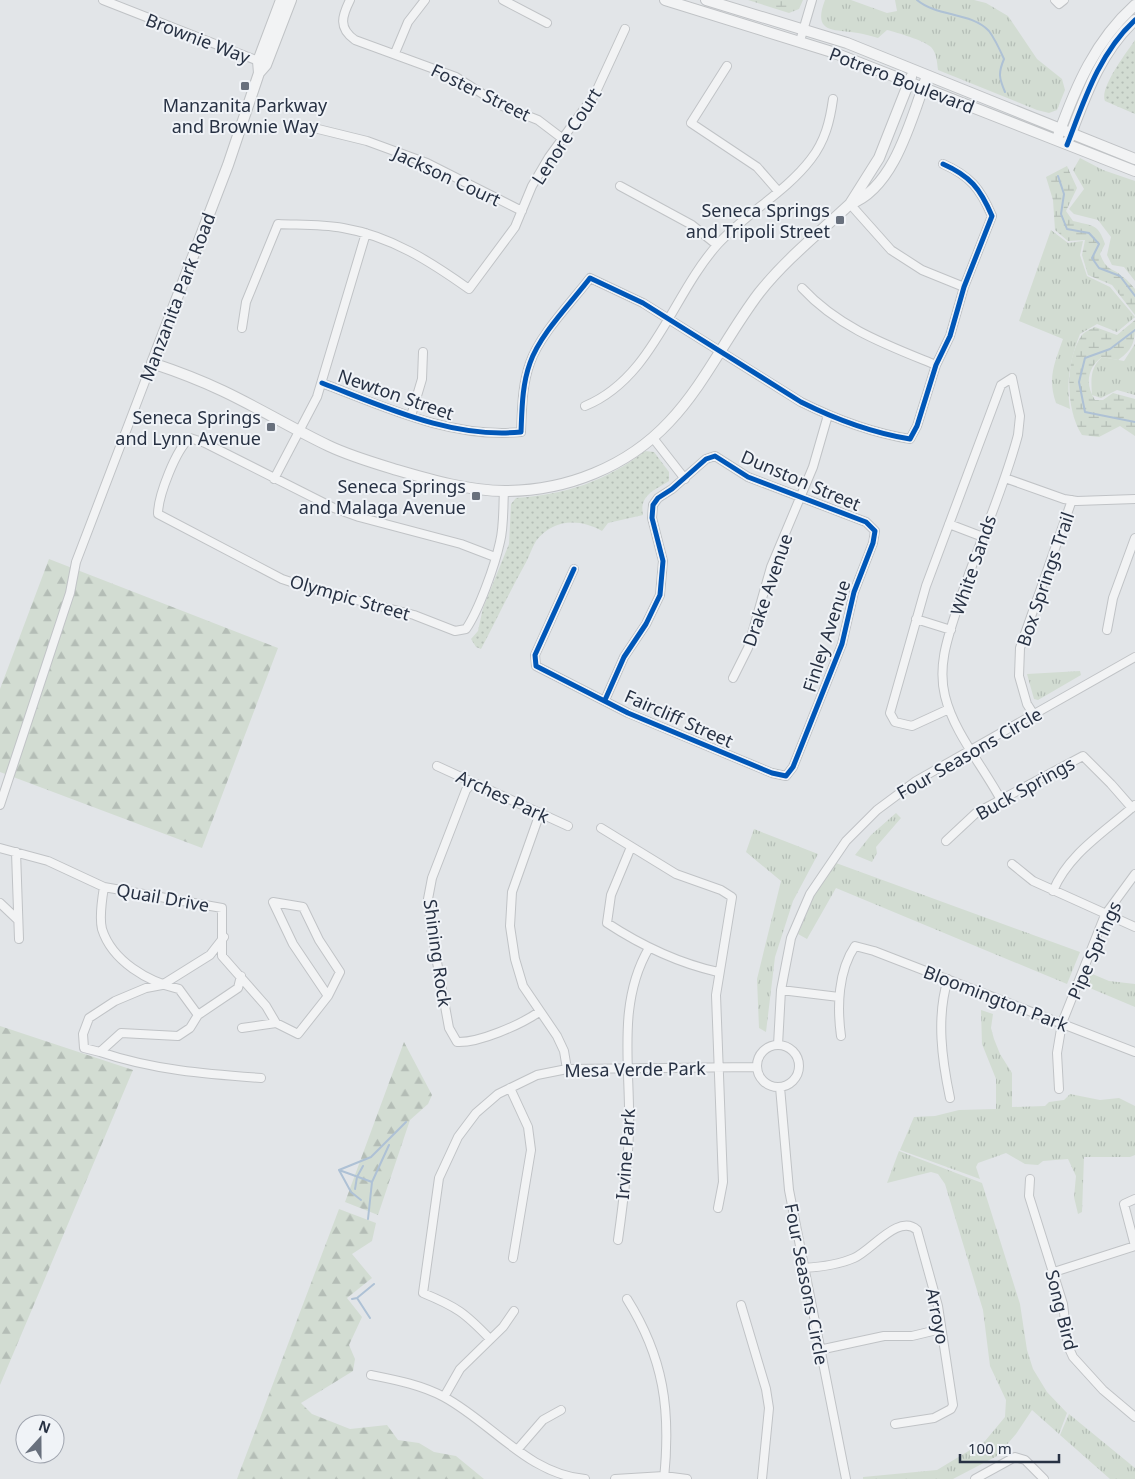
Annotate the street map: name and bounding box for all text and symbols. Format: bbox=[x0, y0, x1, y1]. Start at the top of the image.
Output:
street label: Brownie Way bbox=[142, 7, 254, 69]
street label: Potrero Boulevard bbox=[826, 41, 978, 119]
street label: Foster Street bbox=[427, 58, 535, 127]
marker: Manzanita Parkway and Brownie Way bbox=[239, 80, 251, 92]
street label: Lenore Court bbox=[526, 83, 607, 189]
place label: Manzanita Parkway and Brownie Way bbox=[163, 93, 328, 138]
street label: Jackson Court bbox=[388, 140, 505, 212]
place label: Seneca Springs and Tripoli Street bbox=[686, 198, 830, 243]
street label: Manzanita Park Road bbox=[134, 209, 220, 385]
marker: Seneca Springs and Tripoli Street bbox=[834, 214, 846, 226]
street label: Newton Street bbox=[335, 363, 458, 425]
place label: Seneca Springs and Lynn Avenue bbox=[115, 405, 261, 450]
marker: Seneca Springs and Lynn Avenue bbox=[265, 421, 277, 433]
street label: Dunston Street bbox=[738, 444, 865, 516]
place label: Seneca Springs and Malaga Avenue bbox=[299, 474, 466, 519]
marker: Seneca Springs and Malaga Avenue bbox=[470, 490, 482, 502]
street label: Box Springs Trail bbox=[1011, 509, 1079, 649]
street label: White Sands bbox=[945, 512, 1001, 618]
street label: Drake Avenue bbox=[736, 530, 798, 650]
street label: Olympic Street bbox=[287, 568, 413, 626]
street label: Finley Avenue bbox=[797, 577, 855, 695]
street label: Faircliff Street bbox=[621, 683, 738, 753]
street label: Four Seasons Circle bbox=[892, 702, 1046, 804]
street label: Buck Springs bbox=[971, 751, 1079, 825]
street label: Arches Park bbox=[453, 764, 554, 828]
street label: Quail Drive bbox=[115, 877, 211, 917]
street label: Pipe Springs bbox=[1062, 897, 1126, 1003]
street label: Shining Rock bbox=[419, 898, 457, 1009]
street label: Bloomington Park bbox=[920, 959, 1072, 1037]
street label: Mesa Verde Park bbox=[564, 1056, 706, 1082]
street label: Irvine Park bbox=[610, 1107, 640, 1200]
street label: Four Seasons Circle bbox=[780, 1201, 834, 1367]
street label: Song Bird bbox=[1040, 1267, 1084, 1353]
street label: Arroyo bbox=[921, 1286, 955, 1346]
north arrow bbox=[15, 1414, 65, 1464]
text: N bbox=[36, 1415, 54, 1437]
scale bar bbox=[960, 1432, 1059, 1464]
text: 100 m bbox=[968, 1438, 1012, 1458]

